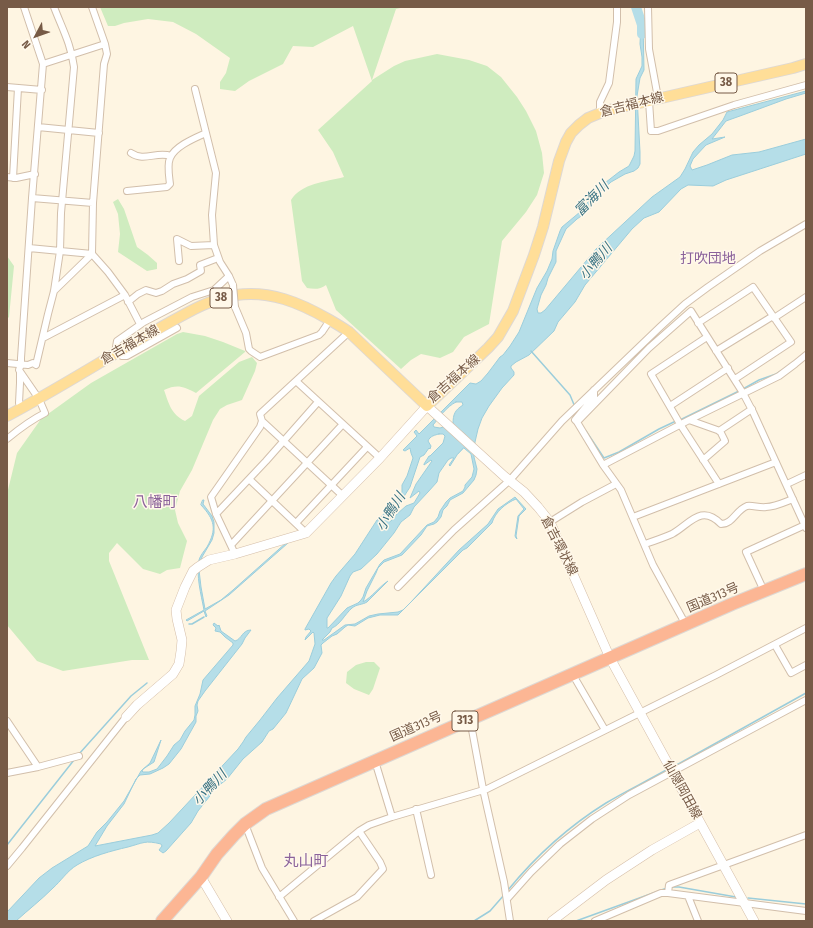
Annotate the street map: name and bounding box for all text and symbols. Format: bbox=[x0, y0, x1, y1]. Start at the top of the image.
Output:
north arrow bbox=[16, 16, 56, 56]
text: N bbox=[19, 37, 34, 51]
road number: 38 bbox=[715, 73, 737, 93]
street label: 倉吉福本線 bbox=[599, 90, 665, 120]
water label: 富海川 bbox=[571, 178, 613, 220]
water label: 小鴨川 bbox=[576, 241, 616, 283]
district label: 打吹団地 bbox=[680, 251, 736, 267]
road number: 38 bbox=[210, 288, 232, 308]
street label: 倉吉福本線 bbox=[98, 322, 162, 368]
street label: 倉吉福本線 bbox=[425, 351, 483, 407]
water label: 小鴨川 bbox=[373, 490, 409, 534]
district label: 八幡町 bbox=[133, 494, 177, 512]
street label: 倉吉環状線 bbox=[537, 514, 581, 578]
street label: 国道313号 bbox=[684, 580, 742, 616]
street label: 国道313号 bbox=[387, 709, 445, 745]
road number: 313 bbox=[452, 711, 478, 731]
street label: 仙隠岡田線 bbox=[659, 758, 705, 822]
water label: 小鴨川 bbox=[190, 767, 230, 809]
district label: 丸山町 bbox=[284, 853, 328, 871]

